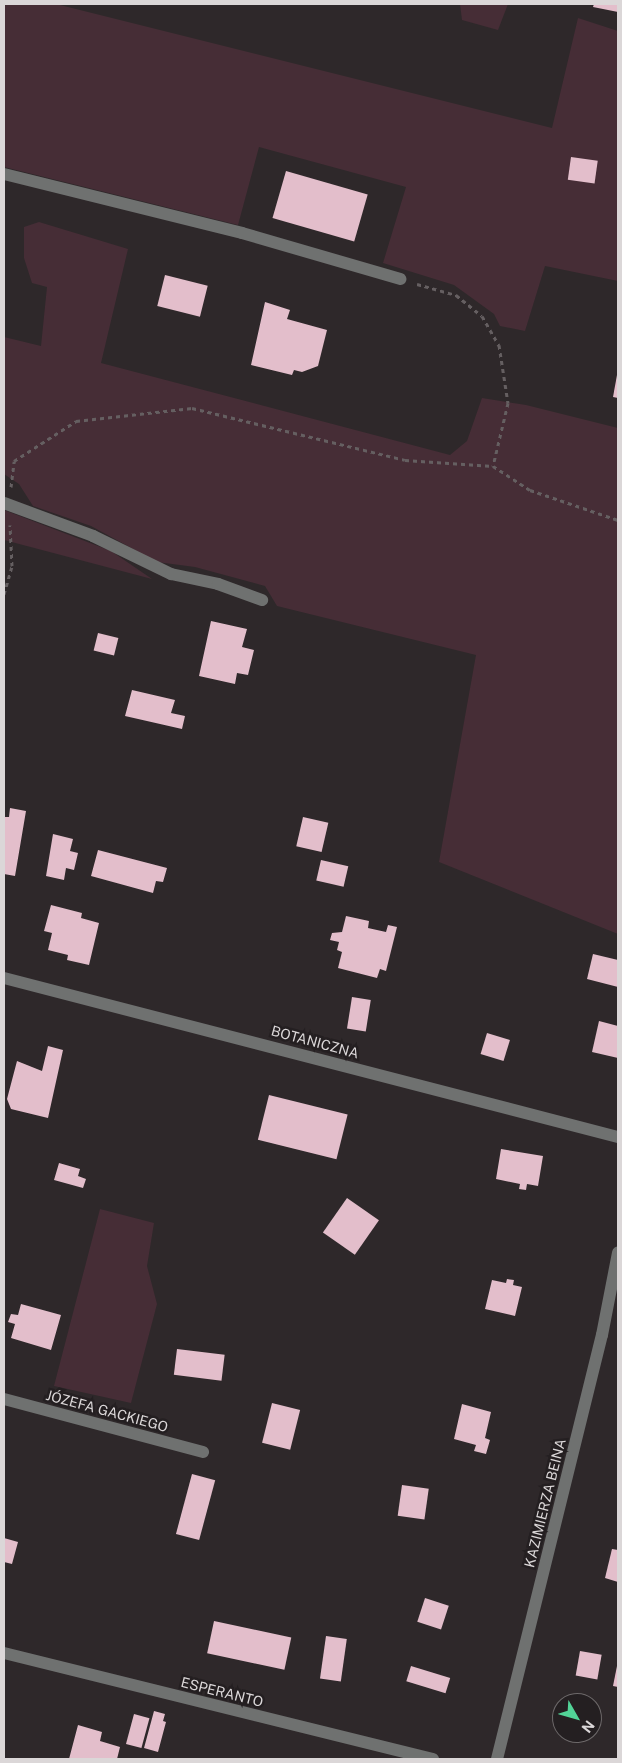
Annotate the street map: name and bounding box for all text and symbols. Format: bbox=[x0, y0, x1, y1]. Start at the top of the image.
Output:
street label: BOTANICZNA bbox=[269, 1022, 361, 1062]
street label: JÓZEFA GACKIEGO bbox=[44, 1387, 170, 1435]
street label: KAZIMIERZA BEINA bbox=[521, 1437, 569, 1569]
street label: ESPERANTO bbox=[179, 1674, 265, 1710]
north arrow bbox=[552, 1693, 602, 1743]
text: N bbox=[578, 1717, 598, 1736]

